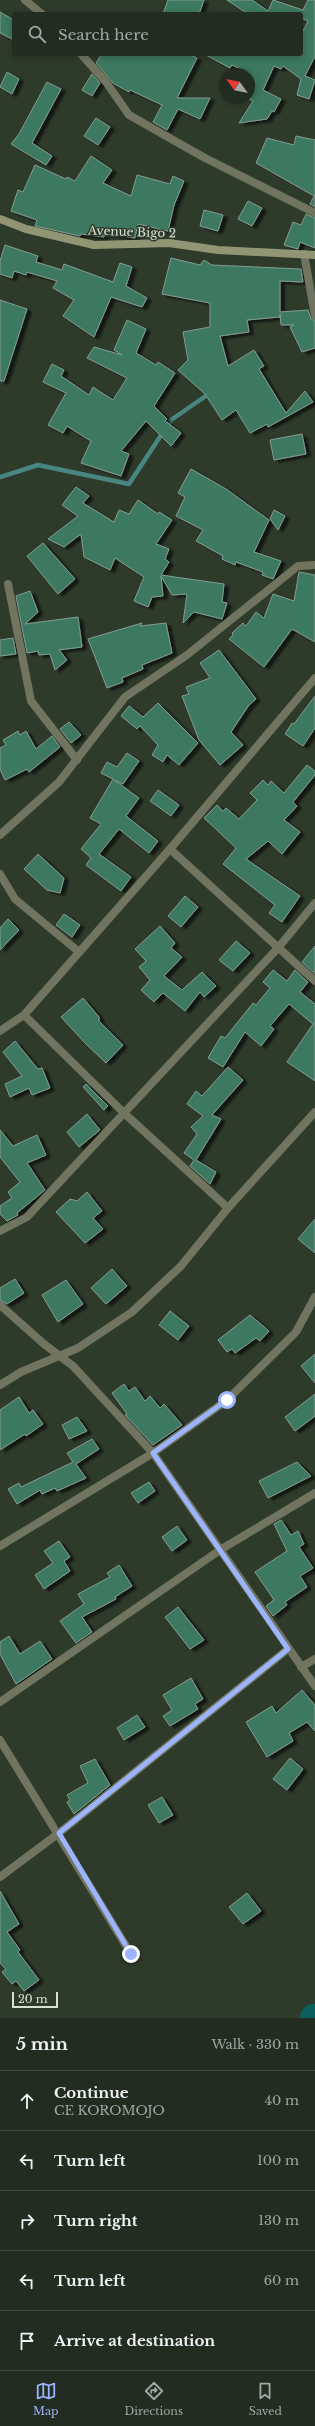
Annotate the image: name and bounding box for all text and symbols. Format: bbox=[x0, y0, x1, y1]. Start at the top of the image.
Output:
search box bbox=[12, 12, 303, 56]
icon: search bbox=[26, 23, 48, 45]
text: Search here bbox=[58, 25, 149, 44]
north arrow bbox=[219, 68, 255, 104]
street label: Avenue Bigo 2 bbox=[87, 222, 176, 241]
route start bbox=[218, 1391, 236, 1409]
route end bbox=[122, 1945, 140, 1963]
scale bar bbox=[12, 1990, 58, 2009]
text: 20 m bbox=[18, 1992, 48, 2006]
text: 5 min bbox=[16, 2034, 68, 2055]
text: Walk · 330 m bbox=[211, 2036, 299, 2053]
text: Continue bbox=[54, 2083, 129, 2102]
icon: ahead bbox=[16, 2090, 38, 2112]
text: 40 m bbox=[264, 2092, 299, 2109]
text: CE KOROMOJO bbox=[54, 2102, 165, 2119]
icon: left bbox=[16, 2150, 38, 2172]
text: Turn left bbox=[54, 2151, 125, 2170]
text: 100 m bbox=[257, 2152, 299, 2169]
icon: right bbox=[16, 2210, 38, 2232]
text: Turn right bbox=[54, 2211, 137, 2230]
text: 130 m bbox=[258, 2212, 299, 2229]
icon: left bbox=[16, 2270, 38, 2292]
text: Turn left bbox=[54, 2271, 125, 2290]
text: 60 m bbox=[264, 2272, 299, 2289]
icon: arrive bbox=[16, 2330, 38, 2352]
text: Arrive at destination bbox=[54, 2331, 215, 2350]
tab: Map bbox=[33, 2380, 59, 2418]
tab: Directions bbox=[124, 2380, 183, 2418]
tab: Saved bbox=[249, 2380, 282, 2418]

